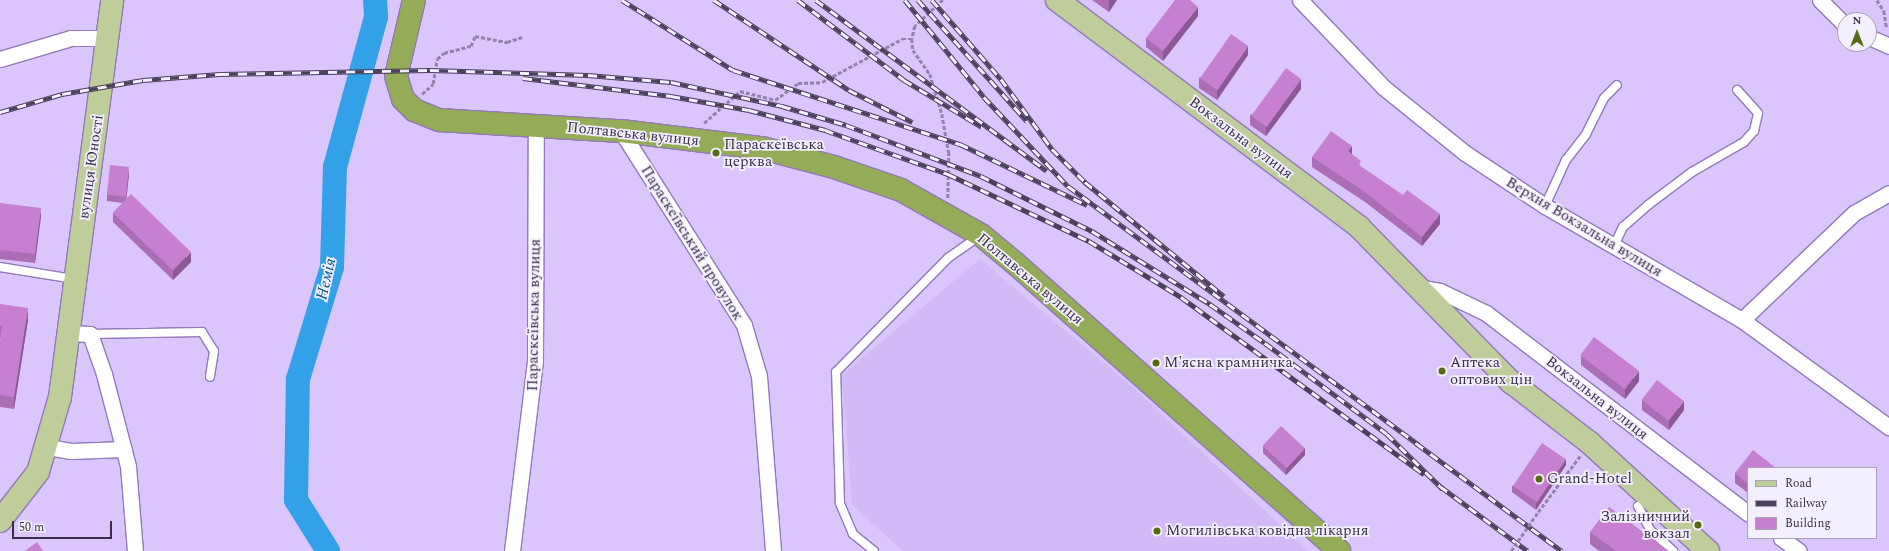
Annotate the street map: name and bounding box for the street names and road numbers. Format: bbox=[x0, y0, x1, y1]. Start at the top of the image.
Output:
street label: Вокзальна вулиця bbox=[1186, 93, 1296, 183]
street label: вулиця Юності bbox=[75, 114, 107, 220]
street label: Полтавська вулиця bbox=[566, 118, 700, 150]
street label: Параскеївський провулок bbox=[637, 162, 747, 324]
street label: Верхня Вокзальна вулиця bbox=[1503, 173, 1665, 281]
street label: Полтавська вулиця bbox=[973, 229, 1087, 329]
street label: Параскеївська вулиця bbox=[524, 239, 544, 391]
street label: Вокзальна вулиця bbox=[1542, 352, 1652, 444]

